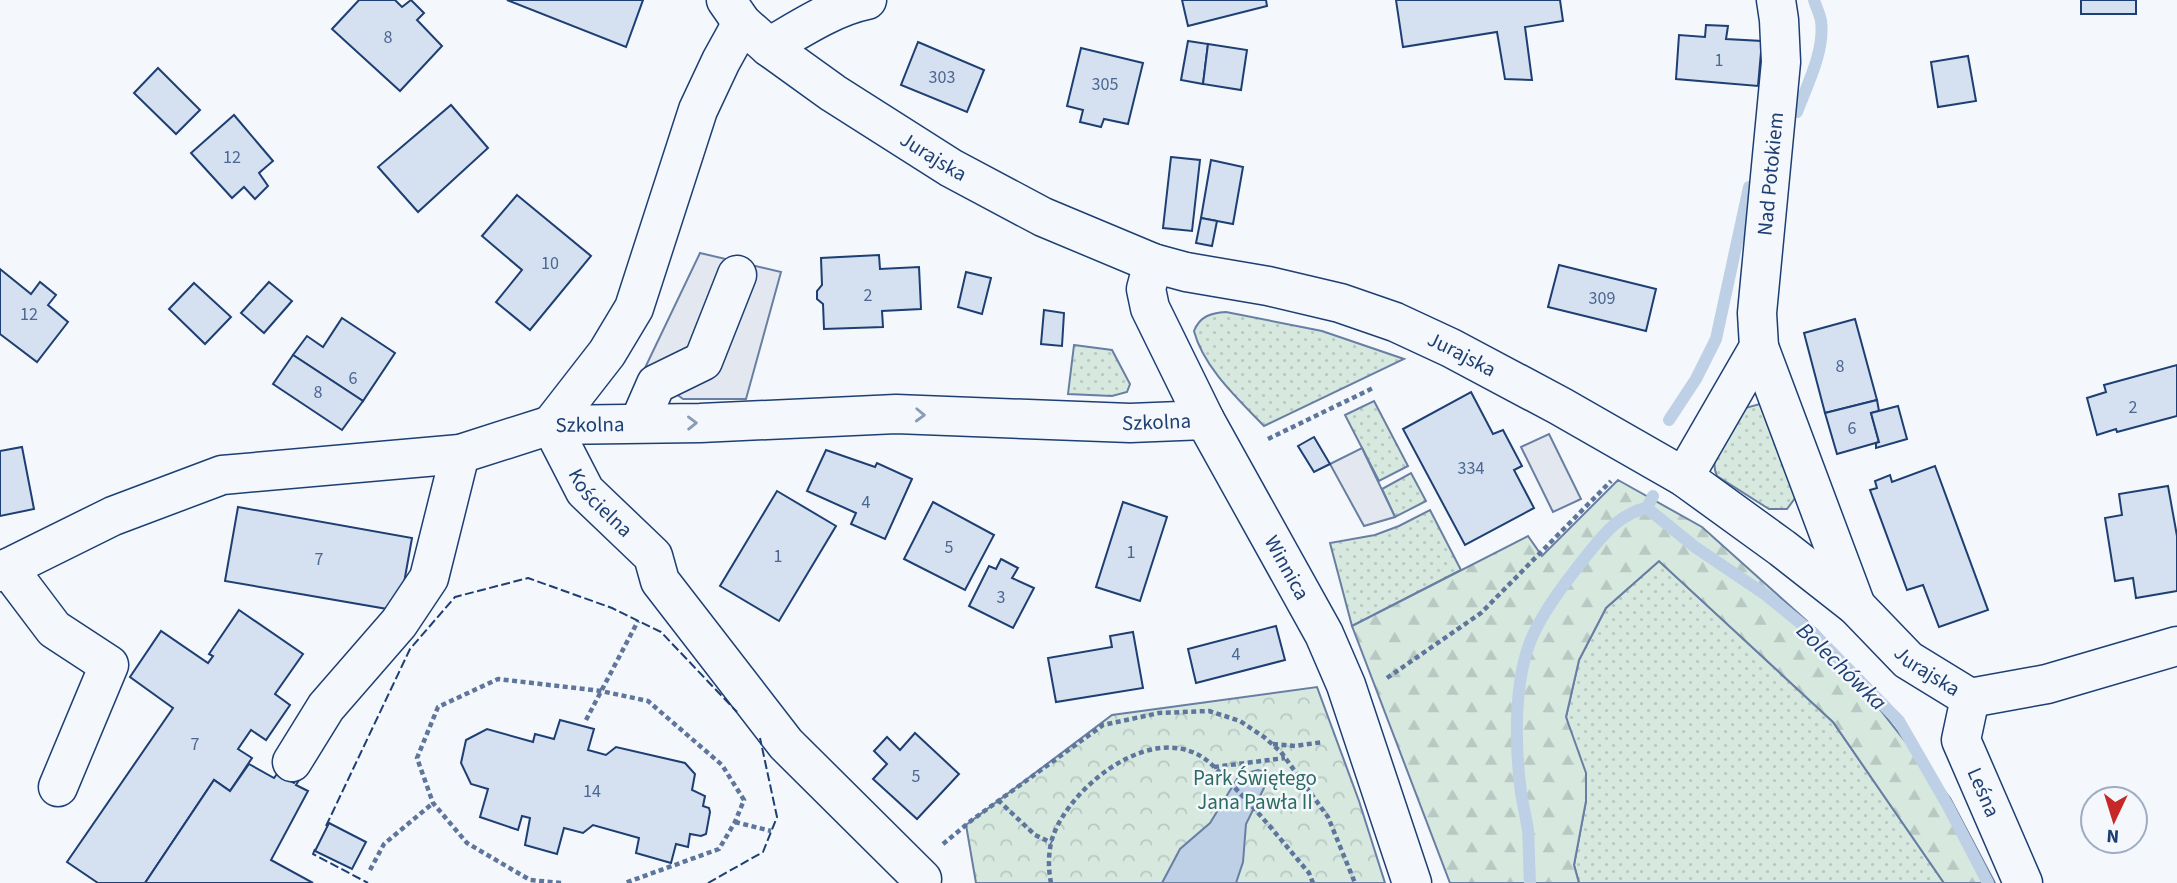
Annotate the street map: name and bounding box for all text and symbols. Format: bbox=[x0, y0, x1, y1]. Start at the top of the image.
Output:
house number: 8 bbox=[384, 25, 393, 50]
house number: 1 bbox=[1715, 48, 1723, 73]
house number: 303 bbox=[929, 65, 955, 90]
house number: 305 bbox=[1092, 72, 1118, 97]
street label: Nad Potokiem bbox=[1749, 111, 1791, 237]
street label: Jurajska bbox=[894, 124, 972, 189]
house number: 12 bbox=[223, 145, 241, 170]
house number: 10 bbox=[541, 251, 559, 276]
house number: 2 bbox=[864, 283, 873, 308]
house number: 309 bbox=[1589, 286, 1615, 311]
house number: 12 bbox=[20, 302, 38, 327]
street label: Jurajska bbox=[1423, 324, 1502, 384]
house number: 8 bbox=[1836, 354, 1845, 379]
house number: 6 bbox=[349, 366, 358, 391]
house number: 8 bbox=[314, 380, 323, 405]
house number: 2 bbox=[2129, 395, 2138, 420]
street label: Szkolna bbox=[1122, 406, 1192, 438]
one-way arrow bbox=[914, 407, 925, 422]
street label: Szkolna bbox=[555, 409, 625, 440]
one-way arrow bbox=[688, 415, 698, 431]
house number: 6 bbox=[1848, 416, 1857, 441]
house number: 334 bbox=[1458, 456, 1484, 481]
street label: Kościelna bbox=[561, 463, 640, 544]
house number: 4 bbox=[862, 490, 871, 515]
street label: Winnica bbox=[1257, 530, 1317, 605]
house number: 5 bbox=[945, 535, 954, 560]
house number: 1 bbox=[1127, 540, 1135, 565]
house number: 1 bbox=[774, 544, 782, 569]
house number: 7 bbox=[315, 547, 324, 572]
house number: 3 bbox=[997, 585, 1006, 610]
water label: Bolechówka bbox=[1789, 615, 1894, 718]
street label: Jurajska bbox=[1887, 639, 1966, 704]
house number: 4 bbox=[1232, 642, 1241, 667]
house number: 7 bbox=[191, 732, 200, 757]
park label: Park Świętego Jana Pawła II bbox=[1193, 763, 1317, 817]
street label: Leśna bbox=[1960, 763, 2008, 822]
house number: 5 bbox=[912, 764, 921, 789]
house number: 14 bbox=[583, 779, 601, 804]
north arrow bbox=[2079, 785, 2149, 855]
text: N bbox=[2106, 822, 2120, 849]

